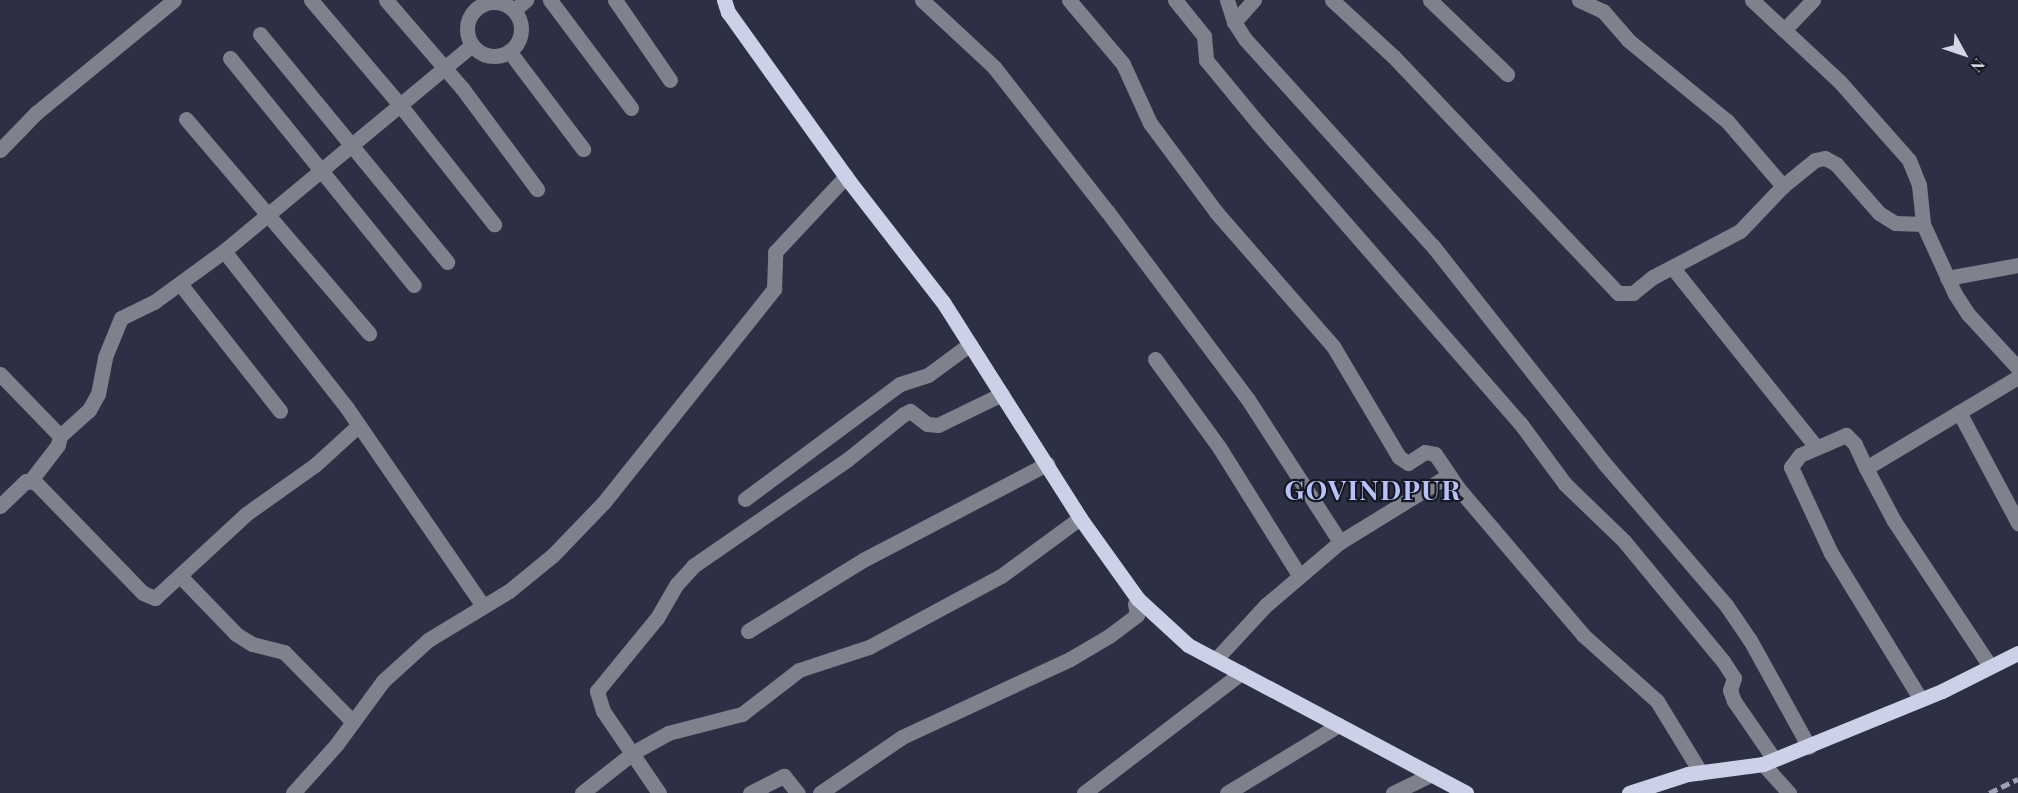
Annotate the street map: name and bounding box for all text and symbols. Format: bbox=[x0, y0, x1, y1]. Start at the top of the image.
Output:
north arrow bbox=[1934, 24, 1994, 84]
text: N bbox=[1966, 55, 1990, 77]
district label: GOVINDPUR bbox=[1284, 474, 1462, 506]

